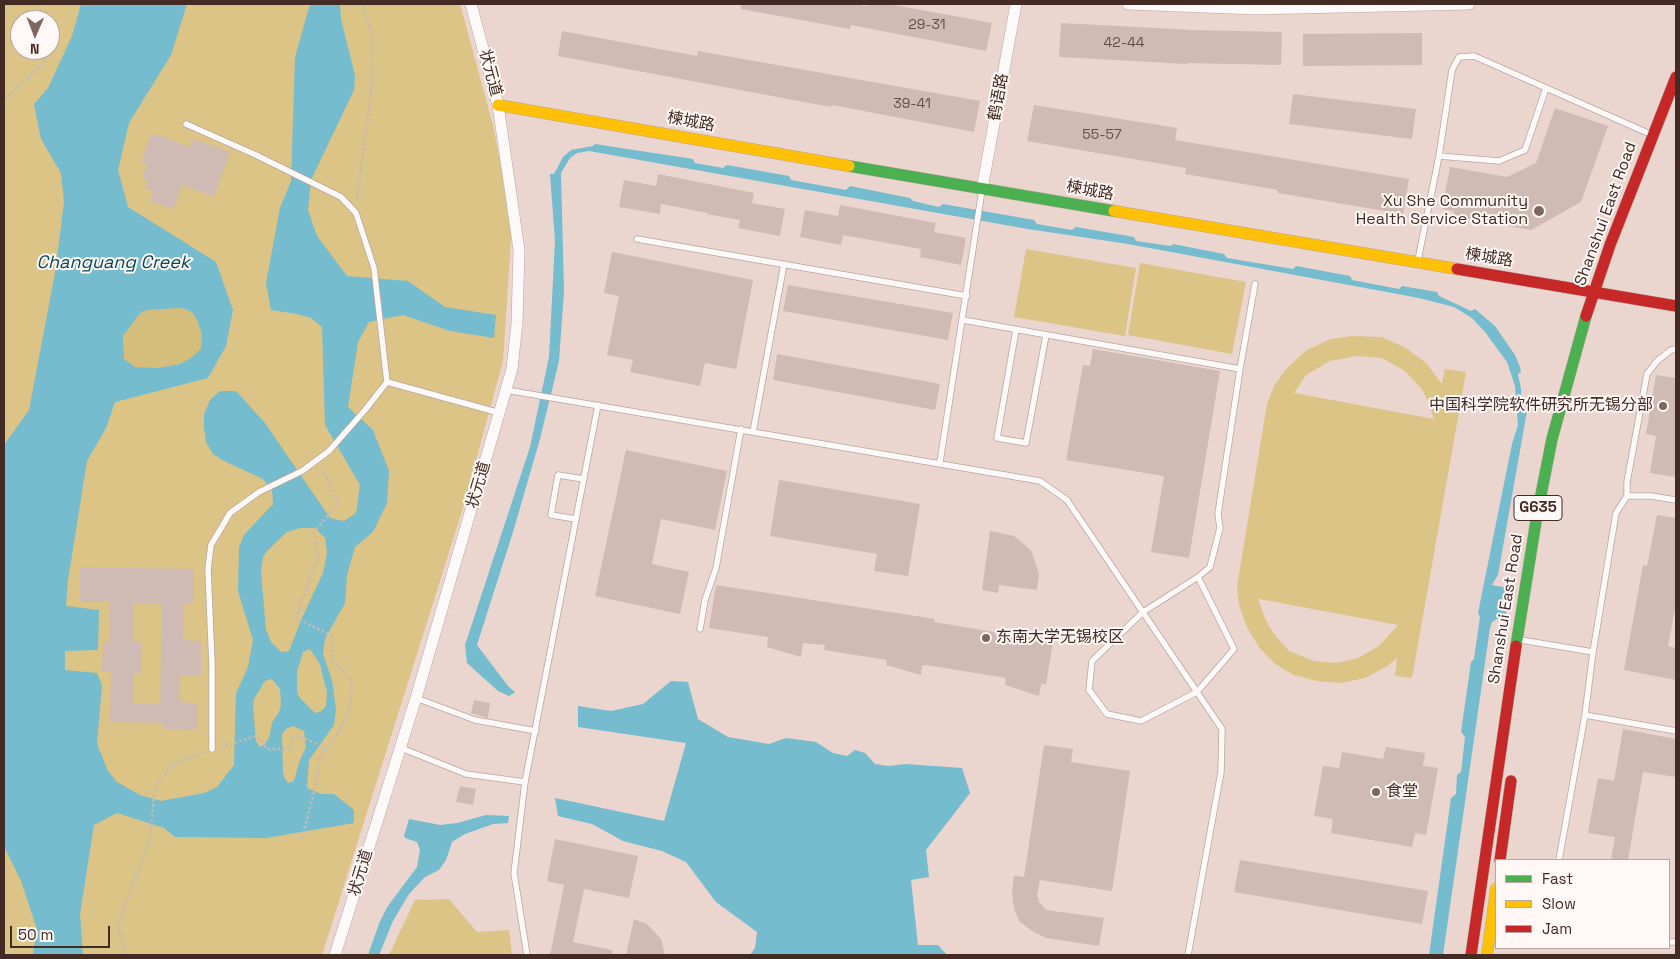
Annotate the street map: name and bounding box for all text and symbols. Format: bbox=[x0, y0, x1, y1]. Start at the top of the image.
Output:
north arrow bbox=[10, 10, 60, 60]
house number: 29-31 bbox=[908, 17, 946, 33]
house number: 42-44 bbox=[1104, 35, 1144, 51]
text: N bbox=[30, 40, 40, 58]
street label: 状元道 bbox=[475, 47, 505, 99]
street label: 鹤语路 bbox=[985, 72, 1013, 122]
house number: 39-41 bbox=[893, 96, 931, 112]
street label: 楝城路 bbox=[666, 108, 716, 136]
house number: 55-57 bbox=[1082, 127, 1122, 143]
street label: Shanshui East Road bbox=[1571, 139, 1641, 289]
street label: 楝城路 bbox=[1065, 177, 1115, 205]
place label: Xu She Community Health Service Station bbox=[1356, 192, 1528, 230]
marker: Xu She Community Health Service Station bbox=[1532, 204, 1546, 218]
street label: 楝城路 bbox=[1464, 245, 1514, 271]
water label: Changuang Creek bbox=[36, 252, 190, 274]
place label: 中国科学院软件研究所无锡分部 bbox=[1429, 396, 1653, 416]
marker: 中国科学院软件研究所无锡分部 bbox=[1657, 400, 1669, 412]
street label: 状元道 bbox=[463, 459, 495, 511]
road number: G635 bbox=[1514, 496, 1562, 520]
street label: Shanshui East Road bbox=[1485, 533, 1527, 685]
place label: 东南大学无锡校区 bbox=[996, 628, 1124, 648]
marker: 东南大学无锡校区 bbox=[980, 632, 992, 644]
place label: 食堂 bbox=[1386, 782, 1418, 802]
marker: 食堂 bbox=[1370, 786, 1382, 798]
street label: 状元道 bbox=[345, 847, 377, 899]
legend bbox=[1495, 859, 1670, 949]
text: Fast bbox=[1542, 869, 1573, 888]
text: Slow bbox=[1542, 894, 1576, 913]
scale bar bbox=[12, 916, 112, 948]
text: Jam bbox=[1542, 919, 1572, 938]
text: 50 m bbox=[18, 925, 53, 944]

